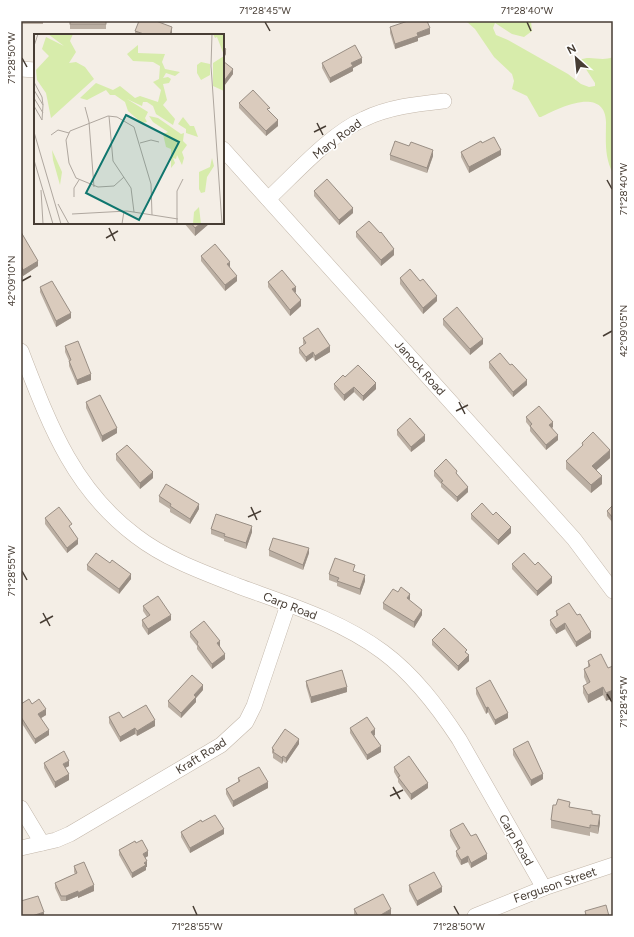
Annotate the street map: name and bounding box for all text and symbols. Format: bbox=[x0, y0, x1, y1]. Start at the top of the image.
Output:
text: 71°28'45"W bbox=[239, 4, 291, 17]
text: 71°28'40"W bbox=[501, 4, 554, 17]
text: 71°28'50"W bbox=[5, 32, 18, 84]
inset map bbox=[34, 34, 224, 224]
north arrow bbox=[556, 38, 596, 78]
text: N bbox=[565, 42, 578, 57]
street label: Mary Road bbox=[310, 116, 364, 162]
text: 71°28'40"W bbox=[617, 162, 630, 215]
text: 42°09'10"N bbox=[5, 255, 18, 307]
text: 42°09'05"N bbox=[617, 305, 630, 357]
street label: Janock Road bbox=[392, 338, 448, 398]
text: 71°28'55"W bbox=[5, 545, 18, 597]
street label: Carp Road bbox=[261, 589, 319, 623]
text: 71°28'45"W bbox=[617, 676, 630, 728]
street label: Kraft Road bbox=[173, 735, 229, 777]
street label: Carp Road bbox=[496, 812, 536, 868]
street label: Ferguson Street bbox=[512, 864, 599, 906]
text: 71°28'55"W bbox=[171, 920, 223, 933]
text: 71°28'50"W bbox=[433, 920, 485, 933]

